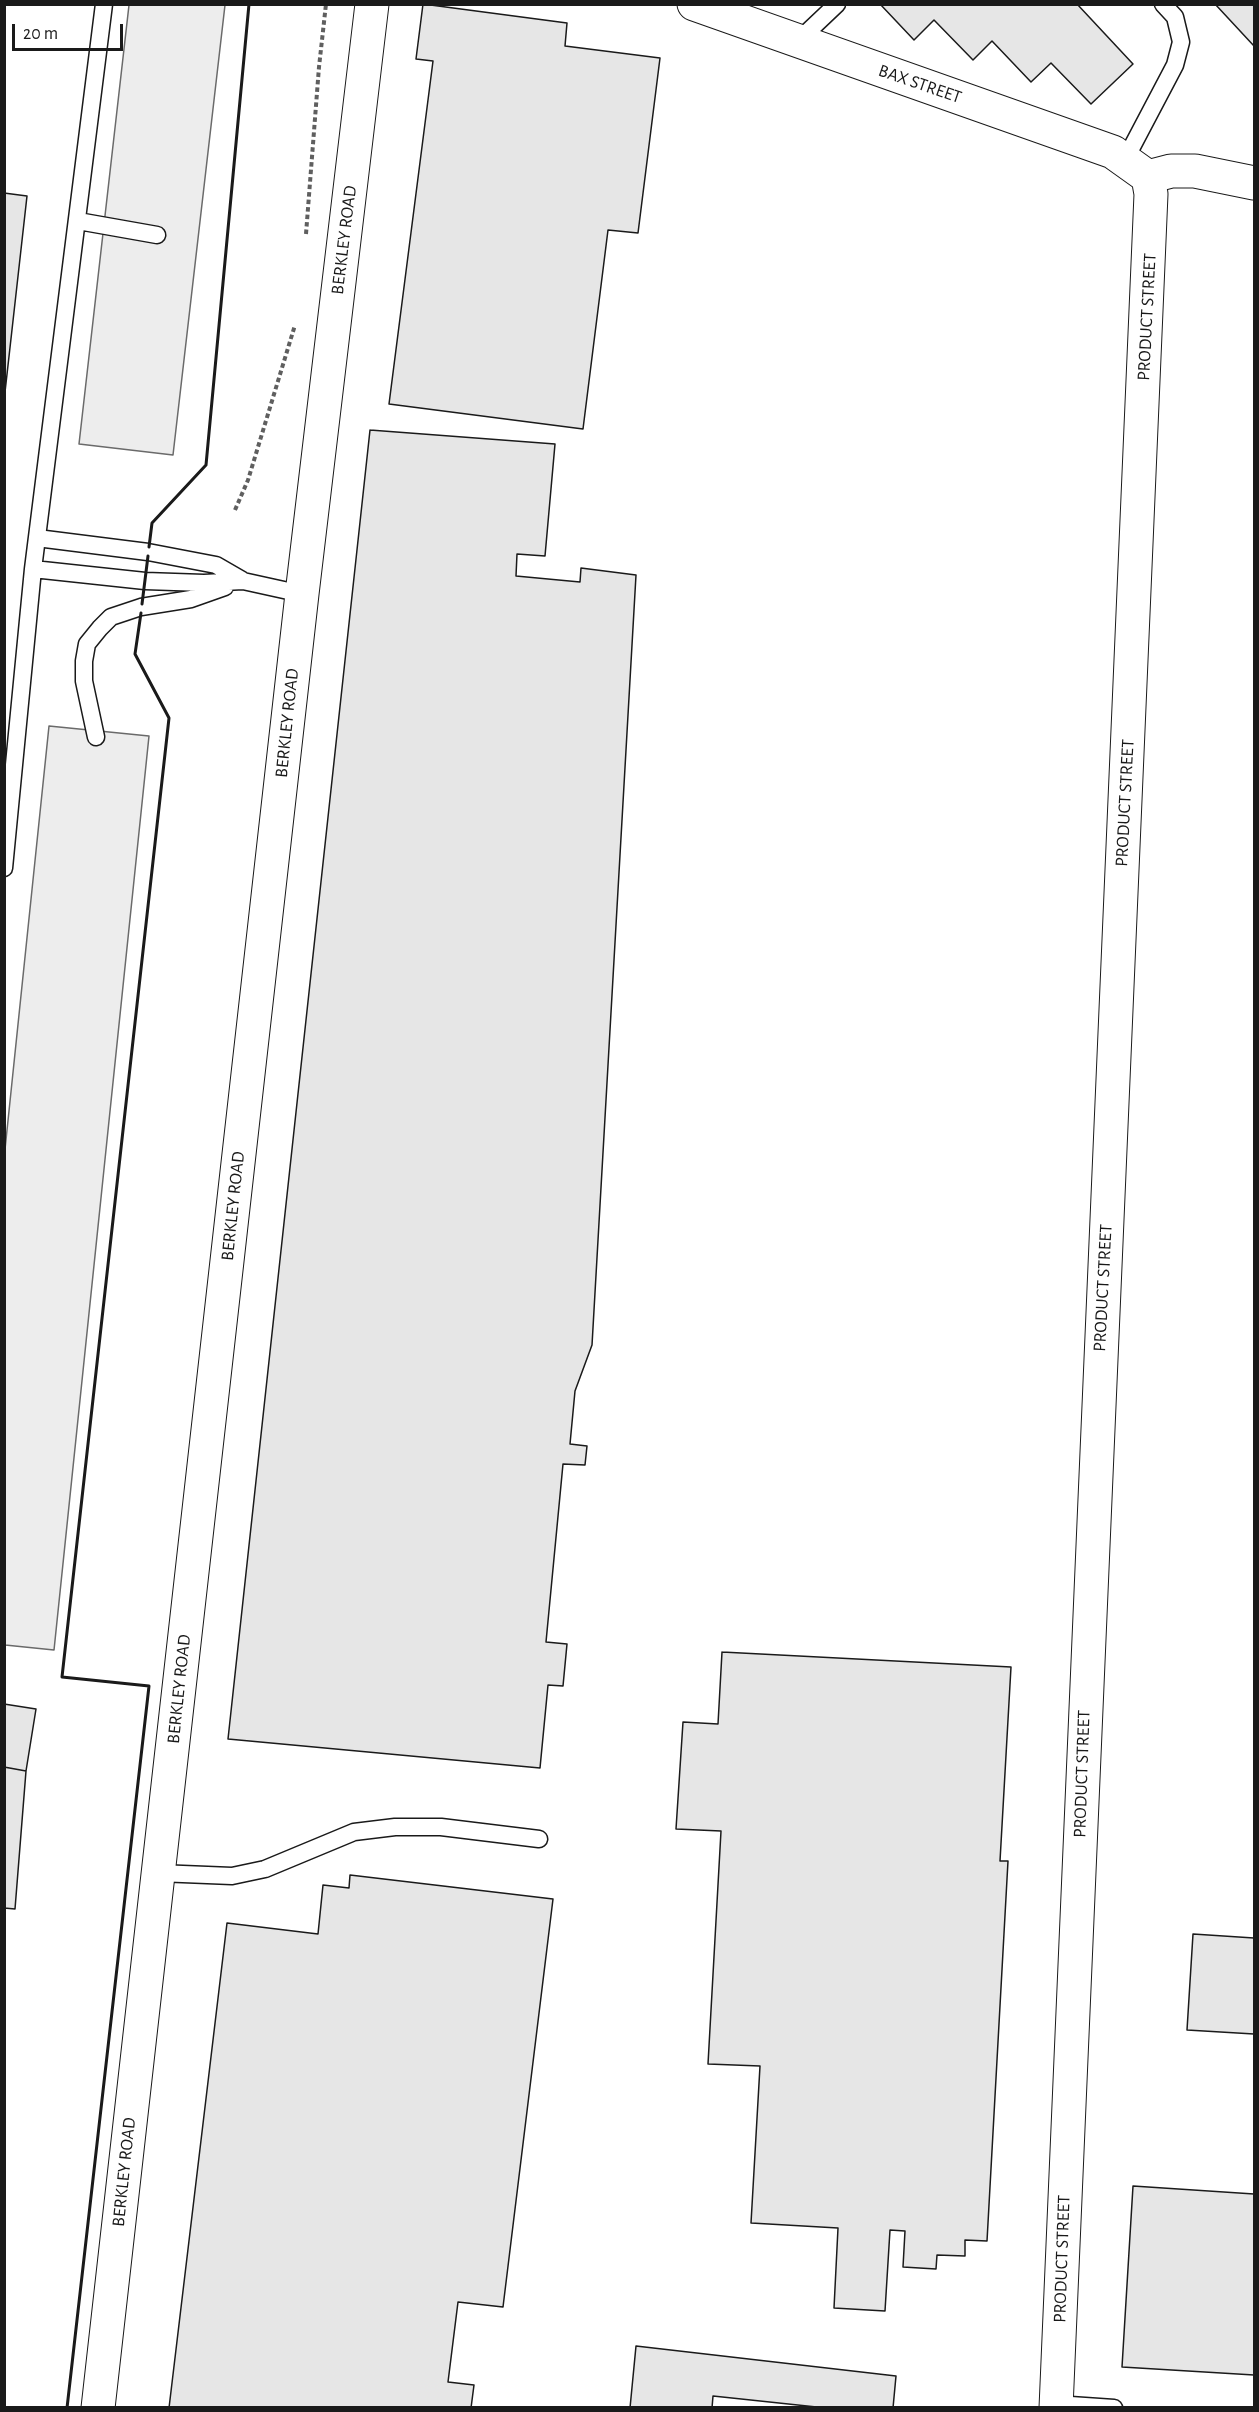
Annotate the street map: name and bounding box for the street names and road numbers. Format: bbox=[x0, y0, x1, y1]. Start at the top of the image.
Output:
street label: BAX STREET bbox=[876, 60, 964, 108]
street label: BERKLEY ROAD bbox=[327, 184, 361, 296]
street label: PRODUCT STREET bbox=[1133, 253, 1161, 381]
street label: BERKLEY ROAD bbox=[271, 667, 303, 779]
street label: PRODUCT STREET bbox=[1111, 739, 1139, 867]
street label: BERKLEY ROAD bbox=[217, 1150, 249, 1262]
street label: PRODUCT STREET bbox=[1089, 1224, 1117, 1352]
street label: BERKLEY ROAD bbox=[163, 1633, 195, 1745]
street label: PRODUCT STREET bbox=[1069, 1710, 1095, 1838]
street label: BERKLEY ROAD bbox=[108, 2116, 140, 2228]
street label: PRODUCT STREET bbox=[1049, 2195, 1075, 2323]

